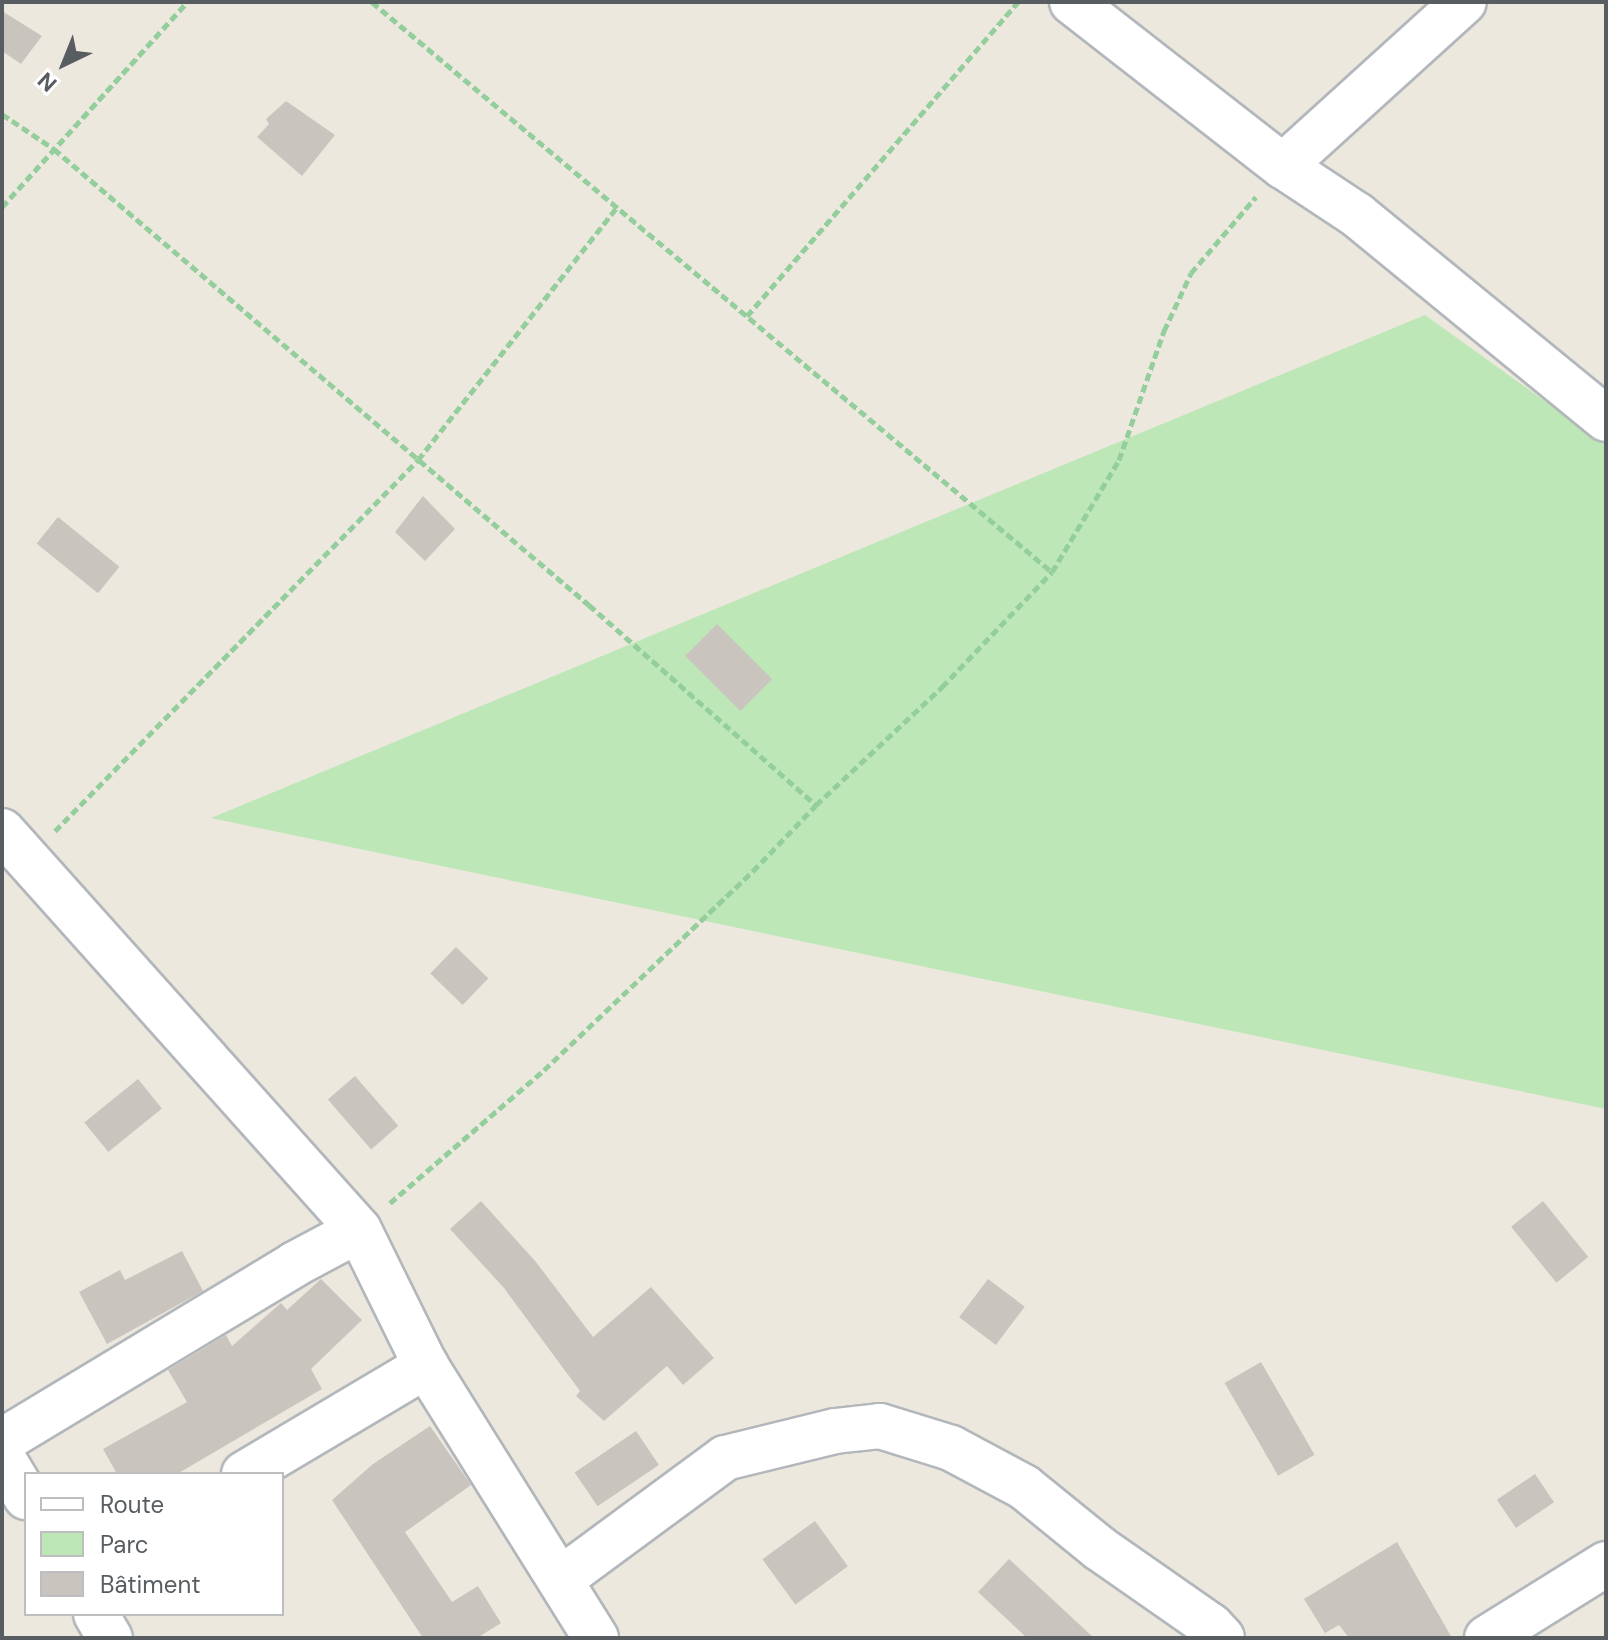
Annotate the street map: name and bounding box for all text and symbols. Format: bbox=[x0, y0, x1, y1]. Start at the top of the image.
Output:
north arrow bbox=[24, 24, 104, 104]
text: N bbox=[32, 66, 63, 98]
legend bbox=[24, 1472, 284, 1616]
text: Route bbox=[100, 1489, 164, 1520]
text: Parc bbox=[100, 1529, 149, 1560]
text: Bâtiment bbox=[100, 1569, 201, 1600]

